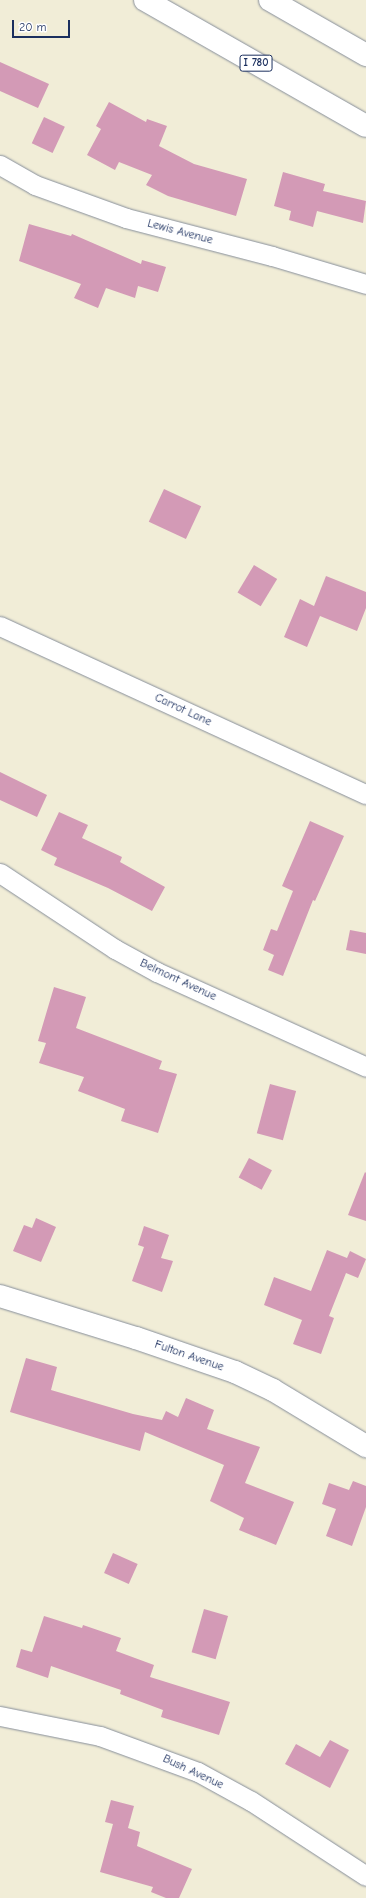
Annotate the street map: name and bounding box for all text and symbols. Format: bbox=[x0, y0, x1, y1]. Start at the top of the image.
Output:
scale bar bbox=[14, 12, 72, 38]
text: 20 m bbox=[19, 20, 47, 34]
road number: I 780 bbox=[239, 54, 273, 72]
street label: Lewis Avenue bbox=[146, 216, 214, 248]
street label: Carrot Lane bbox=[152, 691, 214, 729]
street label: Belmont Avenue bbox=[137, 956, 219, 1004]
street label: Fulton Avenue bbox=[152, 1337, 226, 1375]
street label: Bush Avenue bbox=[160, 1752, 226, 1792]

